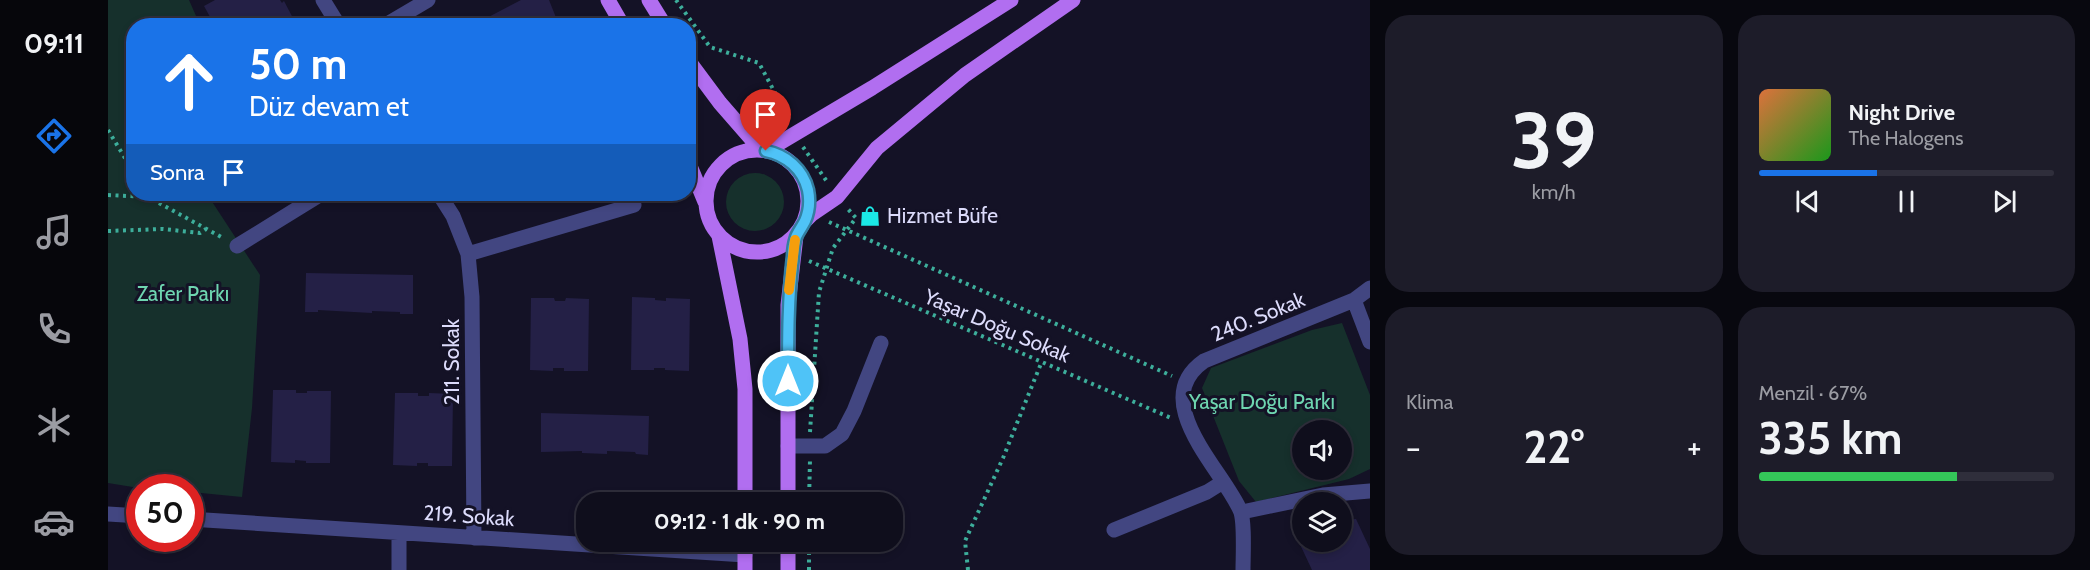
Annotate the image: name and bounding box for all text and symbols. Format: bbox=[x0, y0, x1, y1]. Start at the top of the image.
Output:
text: 09:11 bbox=[24, 27, 84, 60]
text: 50 m bbox=[249, 38, 347, 90]
icon: ahead bbox=[150, 42, 228, 120]
pin bbox=[740, 89, 791, 151]
text: Düz devam et bbox=[249, 90, 409, 123]
text: 39 bbox=[1511, 93, 1597, 188]
icon: arrive bbox=[749, 98, 782, 131]
text: Night Drive bbox=[1849, 99, 1955, 126]
icon: directions bbox=[33, 115, 75, 157]
text: The Halogens bbox=[1849, 126, 1963, 150]
icon: arrive bbox=[217, 156, 250, 189]
text: Sonra bbox=[150, 159, 205, 186]
text: km/h bbox=[1532, 180, 1576, 204]
icon: previous bbox=[1791, 185, 1824, 218]
icon: pause bbox=[1890, 185, 1923, 218]
icon: next bbox=[1988, 185, 2021, 218]
place label: Hizmet Büfe bbox=[887, 203, 998, 228]
shop icon: Hizmet Büfe bbox=[858, 204, 882, 228]
icon: music bbox=[33, 211, 75, 253]
park label: Zafer Parkı bbox=[137, 281, 229, 306]
street label: Yaşar Doğu Sokak bbox=[919, 283, 1075, 368]
street label: 240. Sokak bbox=[1207, 286, 1309, 347]
icon: phone bbox=[33, 308, 75, 350]
street label: 211. Sokak bbox=[439, 318, 464, 405]
position arrow bbox=[756, 349, 820, 413]
text: Menzil · 67% bbox=[1759, 381, 1867, 405]
park label: Yaşar Doğu Parkı bbox=[1188, 389, 1335, 414]
text: Klima bbox=[1406, 390, 1453, 414]
icon: climate bbox=[33, 404, 75, 446]
text: 335 km bbox=[1759, 411, 1902, 465]
map controls bbox=[1292, 420, 1352, 552]
button: sound bbox=[1292, 420, 1352, 480]
text: 22° bbox=[1523, 420, 1584, 474]
text: − bbox=[1406, 427, 1421, 467]
text: + bbox=[1687, 427, 1702, 467]
speed limit sign: 50 bbox=[126, 474, 204, 552]
button: layers bbox=[1292, 492, 1352, 552]
street label: 219. Sokak bbox=[423, 500, 516, 531]
icon: car bbox=[33, 501, 75, 543]
text: 09:12 · 1 dk · 90 m bbox=[654, 508, 825, 535]

